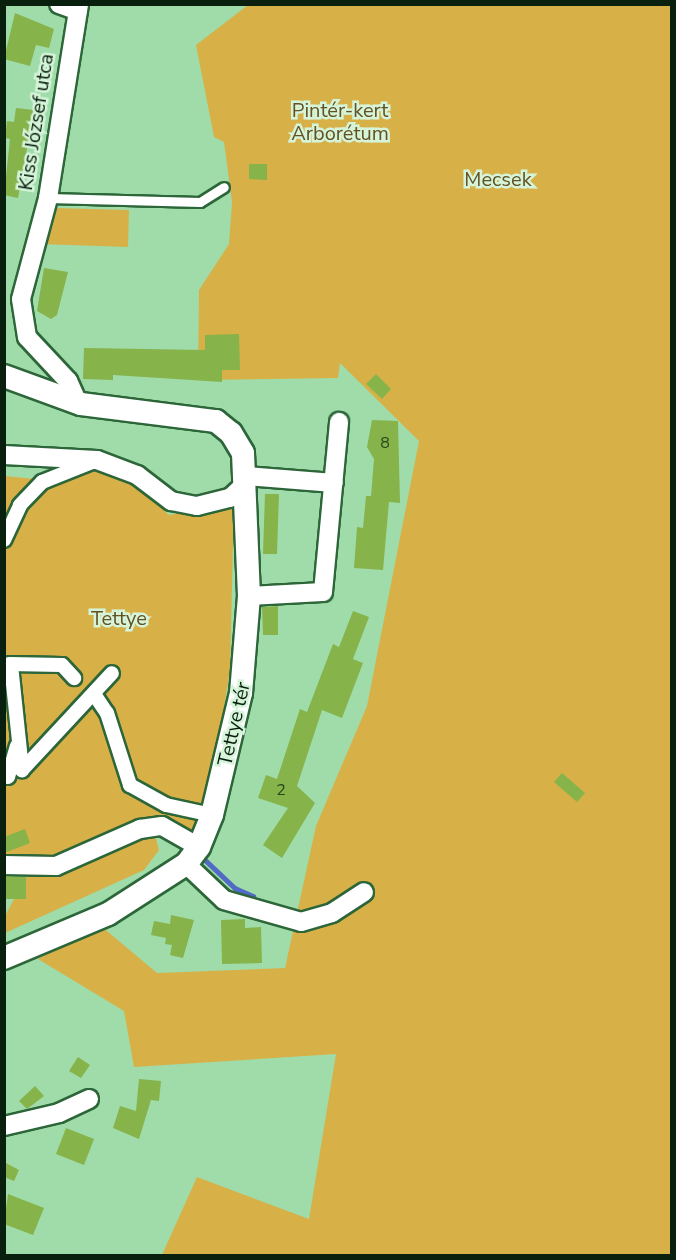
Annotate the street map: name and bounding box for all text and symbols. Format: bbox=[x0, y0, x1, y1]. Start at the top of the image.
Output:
street label: Kiss József utca bbox=[13, 52, 59, 192]
park label: Pintér-kert Arborétum bbox=[291, 99, 389, 146]
park label: Mecsek bbox=[464, 167, 532, 191]
house number: 8 bbox=[380, 433, 390, 453]
park label: Tettye bbox=[91, 606, 147, 630]
street label: Tettye tér bbox=[213, 680, 255, 768]
house number: 2 bbox=[276, 780, 286, 800]

